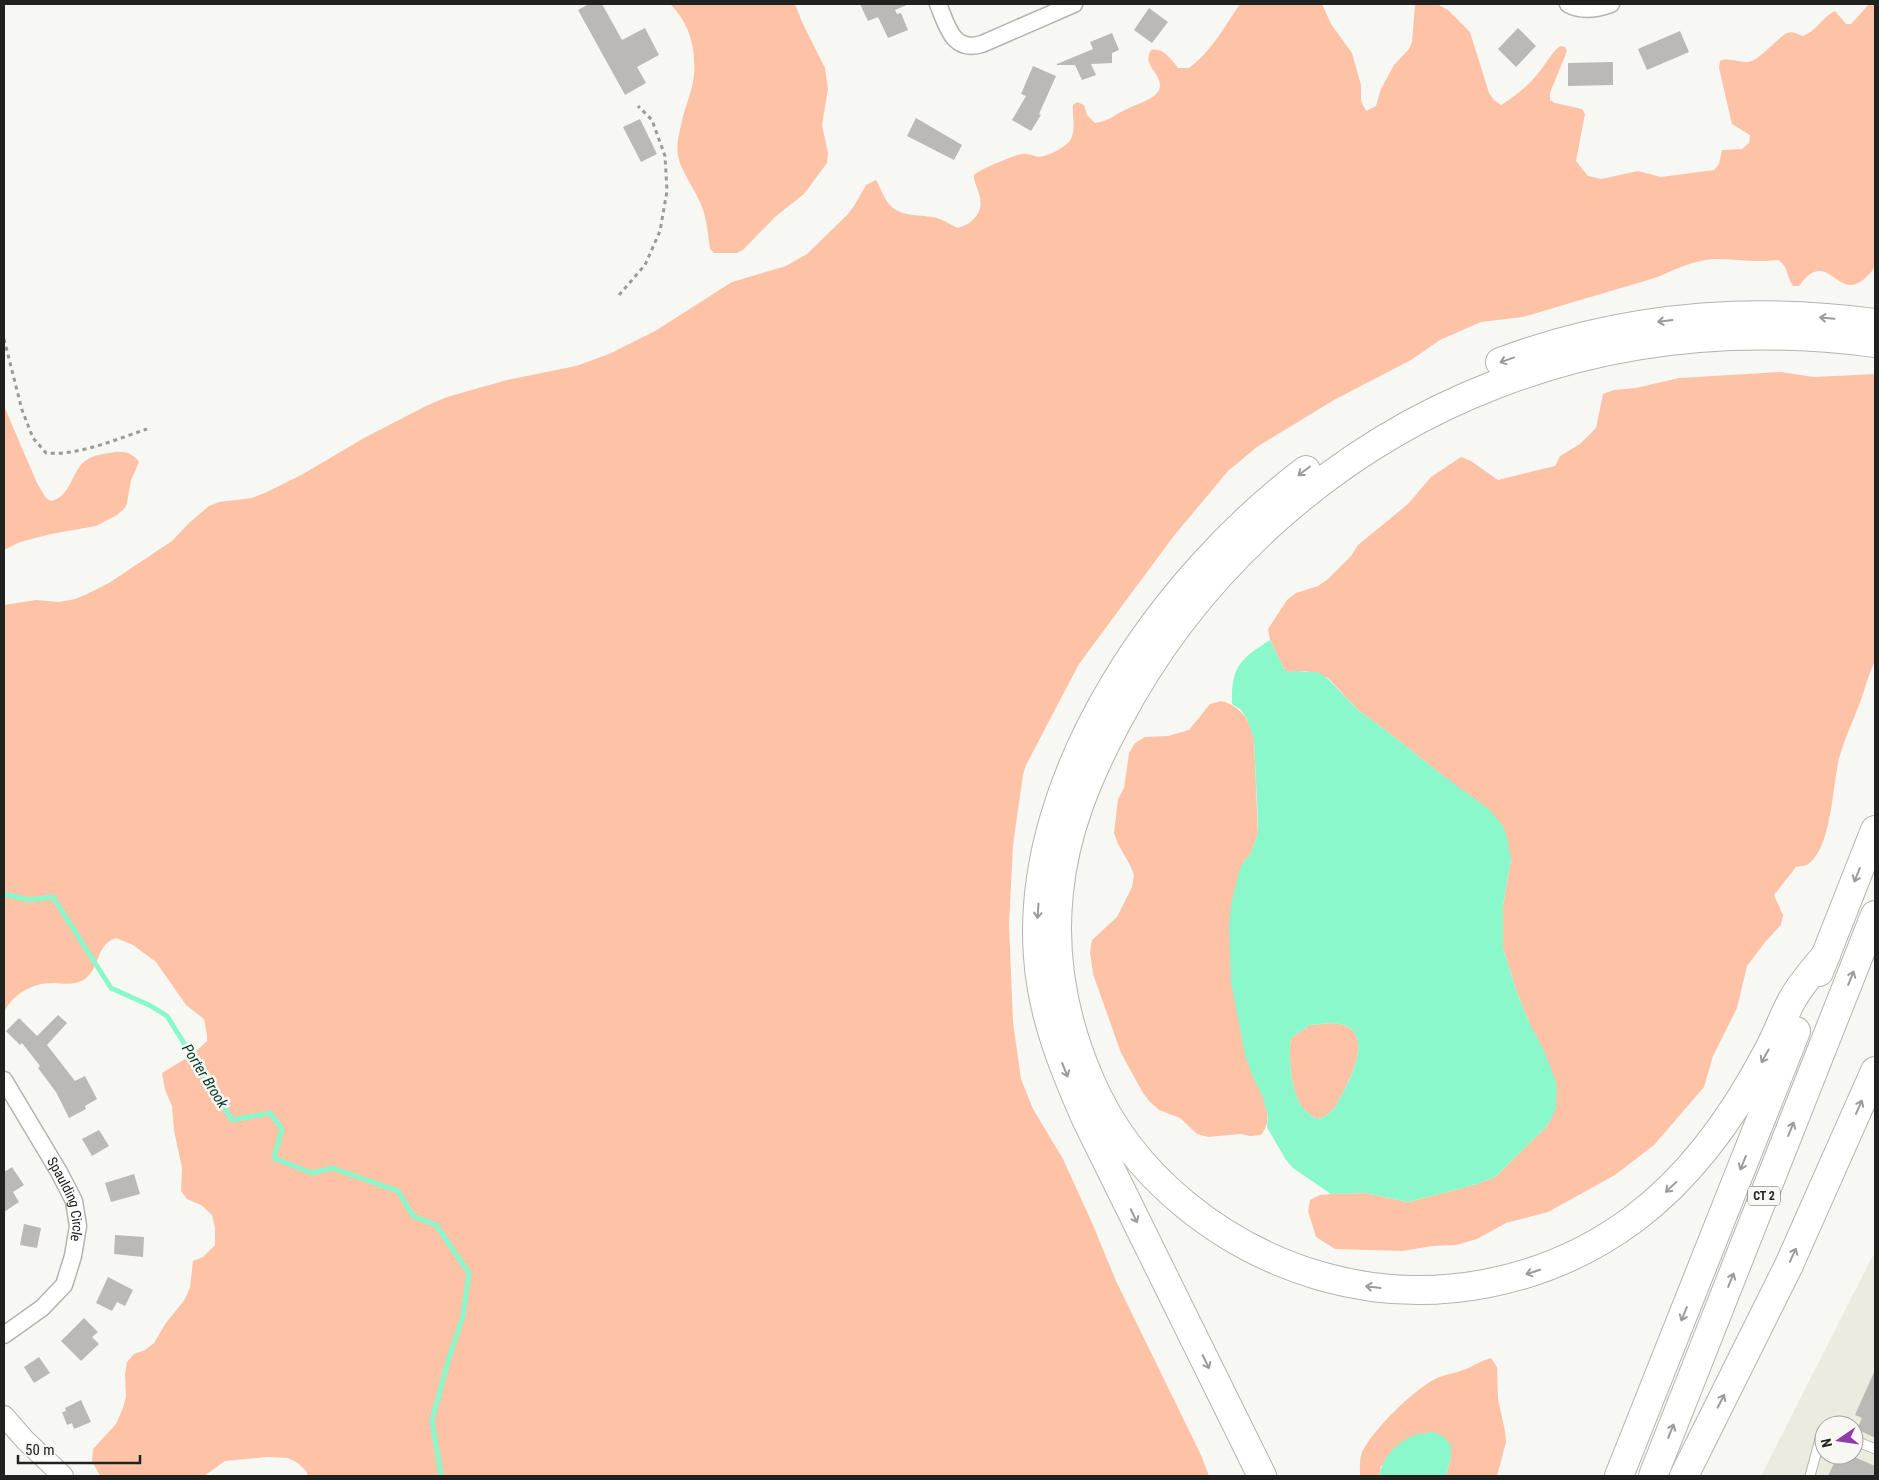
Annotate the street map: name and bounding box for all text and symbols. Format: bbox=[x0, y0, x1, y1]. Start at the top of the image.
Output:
one-way arrow bbox=[1819, 313, 1835, 323]
one-way arrow bbox=[1657, 316, 1673, 326]
one-way arrow bbox=[1500, 356, 1515, 365]
one-way arrow bbox=[1298, 466, 1311, 477]
one-way arrow bbox=[1852, 867, 1862, 882]
one-way arrow bbox=[1033, 902, 1042, 918]
one-way arrow bbox=[1847, 970, 1856, 985]
water label: Porter Brook bbox=[178, 1041, 232, 1112]
one-way arrow bbox=[1760, 1048, 1769, 1063]
one-way arrow bbox=[1061, 1062, 1070, 1077]
one-way arrow bbox=[1855, 1100, 1865, 1115]
one-way arrow bbox=[1787, 1122, 1796, 1137]
street label: Spaulding Circle bbox=[44, 1154, 86, 1243]
one-way arrow bbox=[1738, 1155, 1748, 1170]
one-way arrow bbox=[1664, 1181, 1677, 1193]
road number: CT 2 bbox=[1748, 1186, 1780, 1206]
one-way arrow bbox=[1130, 1208, 1139, 1223]
one-way arrow bbox=[1788, 1248, 1798, 1263]
one-way arrow bbox=[1526, 1268, 1542, 1277]
one-way arrow bbox=[1727, 1273, 1736, 1288]
one-way arrow bbox=[1365, 1282, 1381, 1292]
one-way arrow bbox=[1678, 1306, 1688, 1321]
one-way arrow bbox=[1202, 1354, 1211, 1369]
one-way arrow bbox=[1717, 1394, 1727, 1409]
north arrow bbox=[1814, 1415, 1864, 1465]
one-way arrow bbox=[1667, 1424, 1676, 1439]
scale bar bbox=[18, 1432, 140, 1464]
text: N bbox=[1818, 1437, 1835, 1449]
text: 50 m bbox=[25, 1441, 55, 1459]

